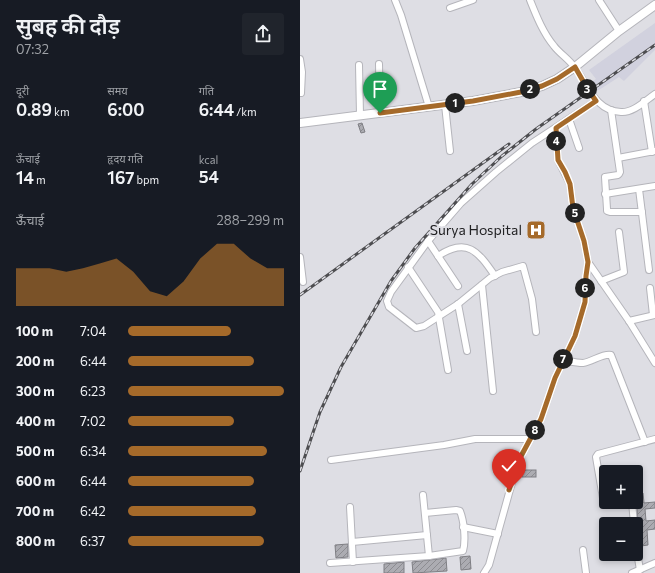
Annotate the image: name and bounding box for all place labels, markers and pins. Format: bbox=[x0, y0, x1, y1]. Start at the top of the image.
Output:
pin bbox=[363, 72, 397, 113]
pin: 2 bbox=[520, 79, 540, 99]
pin: 3 bbox=[577, 79, 597, 99]
pin: 1 bbox=[445, 93, 465, 113]
pin: 4 bbox=[546, 131, 566, 151]
pin: 5 bbox=[565, 203, 585, 223]
hospital icon: Surya Hospital bbox=[525, 219, 547, 241]
place label: Surya Hospital bbox=[430, 221, 522, 238]
pin: 6 bbox=[575, 278, 595, 298]
pin: 7 bbox=[553, 349, 573, 369]
pin: 8 bbox=[525, 420, 545, 440]
pin bbox=[492, 449, 526, 490]

